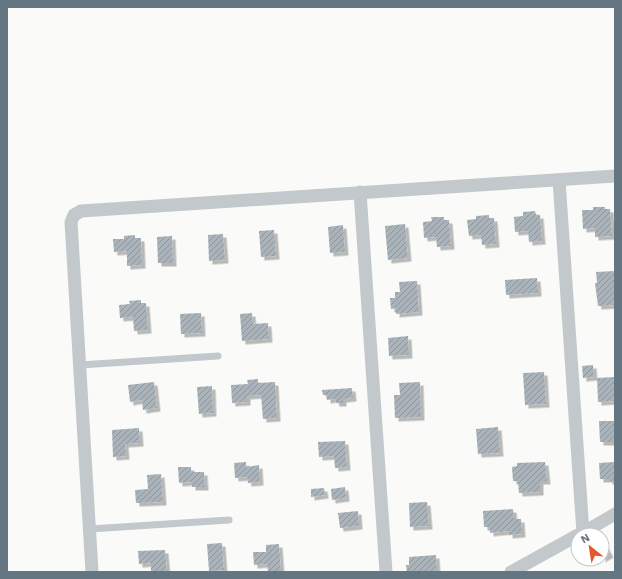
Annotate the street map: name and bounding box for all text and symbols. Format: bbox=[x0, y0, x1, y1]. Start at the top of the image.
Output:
north arrow bbox=[570, 527, 610, 567]
text: N bbox=[578, 531, 592, 546]

